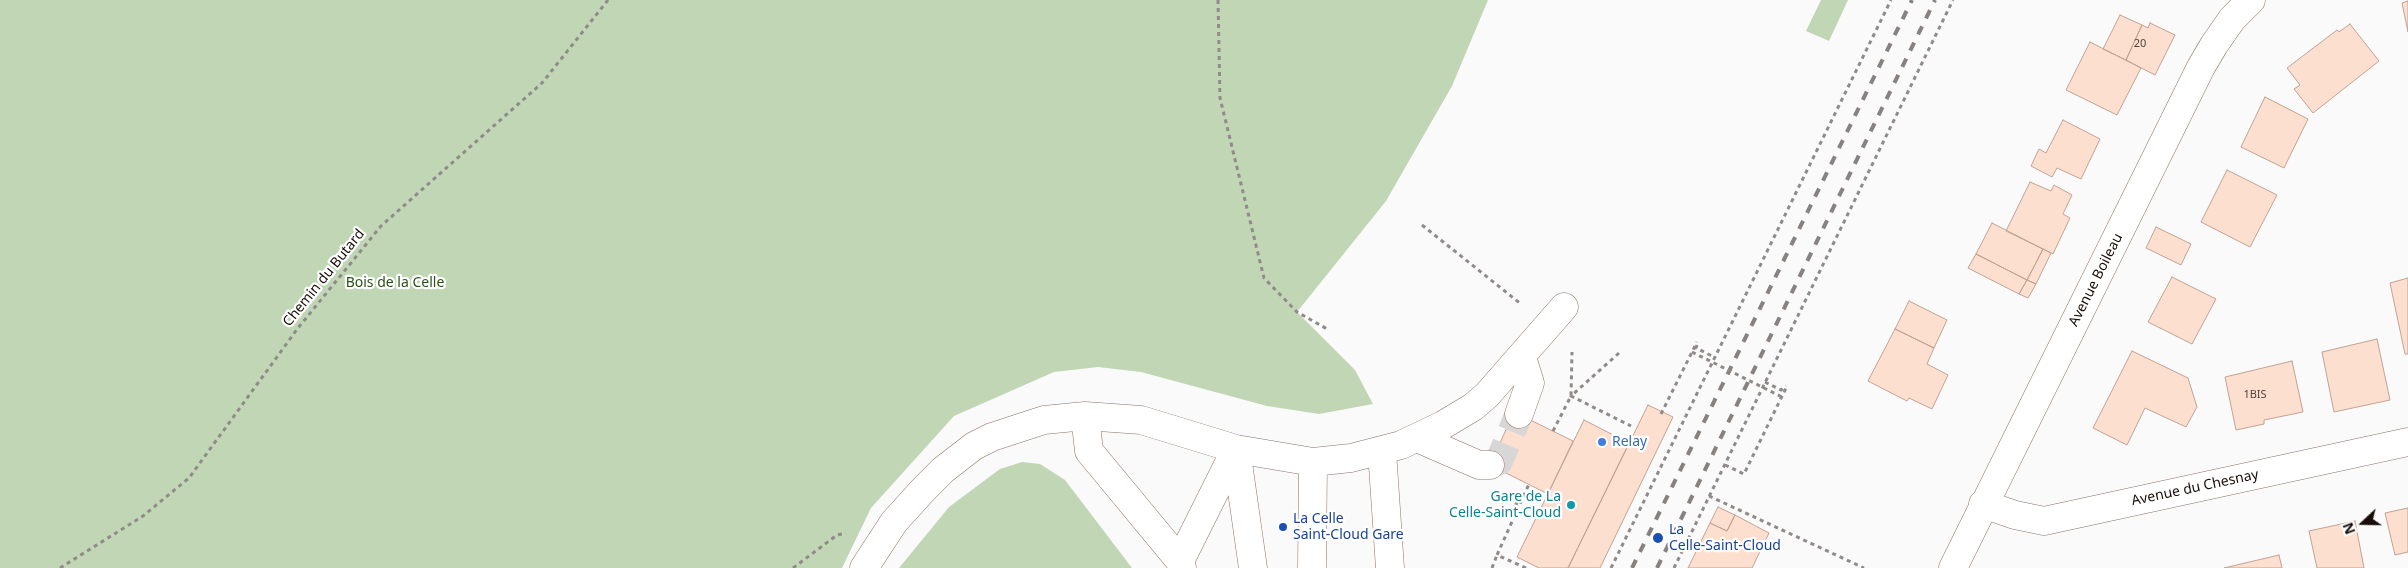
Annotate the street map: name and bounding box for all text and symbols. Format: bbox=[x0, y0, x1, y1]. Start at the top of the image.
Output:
house number: 20 bbox=[2134, 37, 2146, 51]
street label: Chemin du Butard bbox=[280, 226, 368, 330]
street label: Avenue Boileau bbox=[2065, 231, 2127, 329]
park label: Bois de la Celle bbox=[346, 275, 444, 291]
house number: 1BIS bbox=[2243, 388, 2267, 402]
place label: Relay bbox=[1612, 434, 1647, 450]
marker: Relay bbox=[1596, 436, 1608, 448]
street label: Avenue du Chesnay bbox=[2130, 466, 2260, 510]
place label: Gare de La Celle-Saint-Cloud bbox=[1449, 489, 1561, 522]
north arrow bbox=[2338, 498, 2388, 548]
marker: Gare de La Celle-Saint-Cloud bbox=[1565, 499, 1577, 511]
place label: La Celle Saint-Cloud Gare bbox=[1293, 511, 1404, 544]
text: N bbox=[2338, 520, 2359, 537]
marker: La Celle Saint-Cloud Gare bbox=[1277, 521, 1289, 533]
place label: La Celle-Saint-Cloud bbox=[1669, 522, 1781, 554]
marker: La Celle-Saint-Cloud bbox=[1651, 531, 1665, 545]

